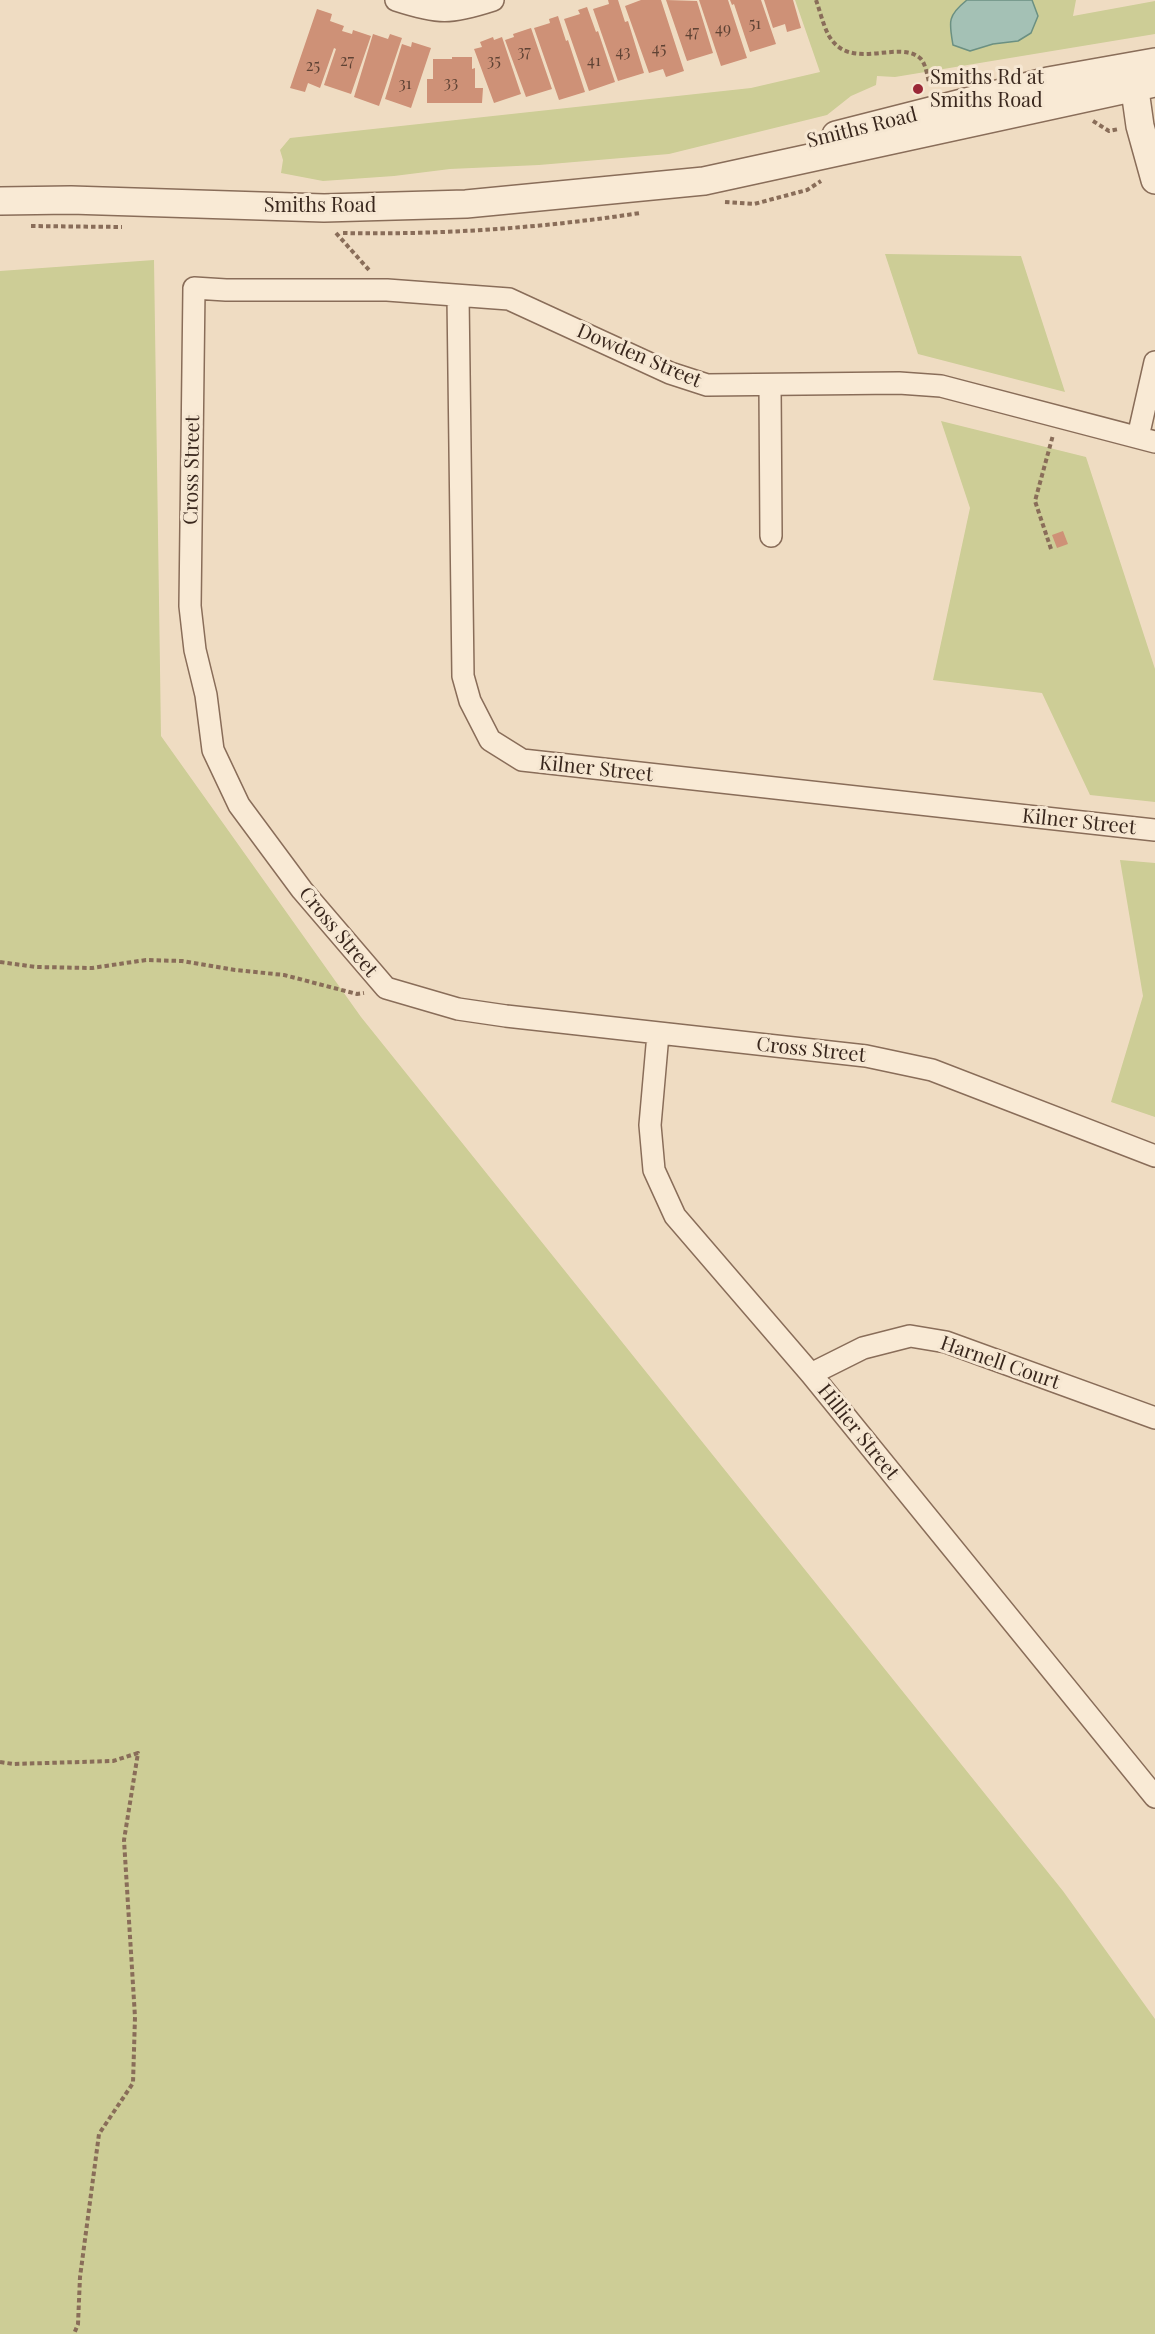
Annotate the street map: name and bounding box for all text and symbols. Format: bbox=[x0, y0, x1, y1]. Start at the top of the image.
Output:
house number: 51 bbox=[749, 14, 761, 34]
house number: 49 bbox=[715, 19, 731, 39]
house number: 47 bbox=[685, 22, 699, 42]
house number: 45 bbox=[652, 39, 666, 59]
house number: 37 bbox=[517, 42, 531, 62]
house number: 43 bbox=[616, 42, 630, 62]
house number: 27 bbox=[340, 51, 354, 71]
house number: 35 bbox=[487, 51, 501, 71]
house number: 41 bbox=[587, 51, 601, 71]
house number: 25 bbox=[306, 56, 320, 76]
place label: Smiths Rd at Smiths Road bbox=[930, 66, 1044, 113]
house number: 33 bbox=[444, 73, 458, 93]
house number: 31 bbox=[398, 74, 412, 94]
marker: Smiths Rd at Smiths Road bbox=[911, 82, 925, 96]
street label: Smiths Road bbox=[804, 103, 920, 153]
street label: Smiths Road bbox=[264, 194, 376, 218]
street label: Dowden Street bbox=[573, 319, 705, 393]
street label: Cross Street bbox=[179, 415, 205, 525]
street label: Kilner Street bbox=[538, 751, 654, 787]
street label: Kilner Street bbox=[1021, 804, 1137, 840]
street label: Cross Street bbox=[294, 882, 382, 982]
street label: Cross Street bbox=[755, 1032, 867, 1068]
street label: Harnell Court bbox=[937, 1331, 1063, 1395]
street label: Hillier Street bbox=[812, 1379, 904, 1485]

